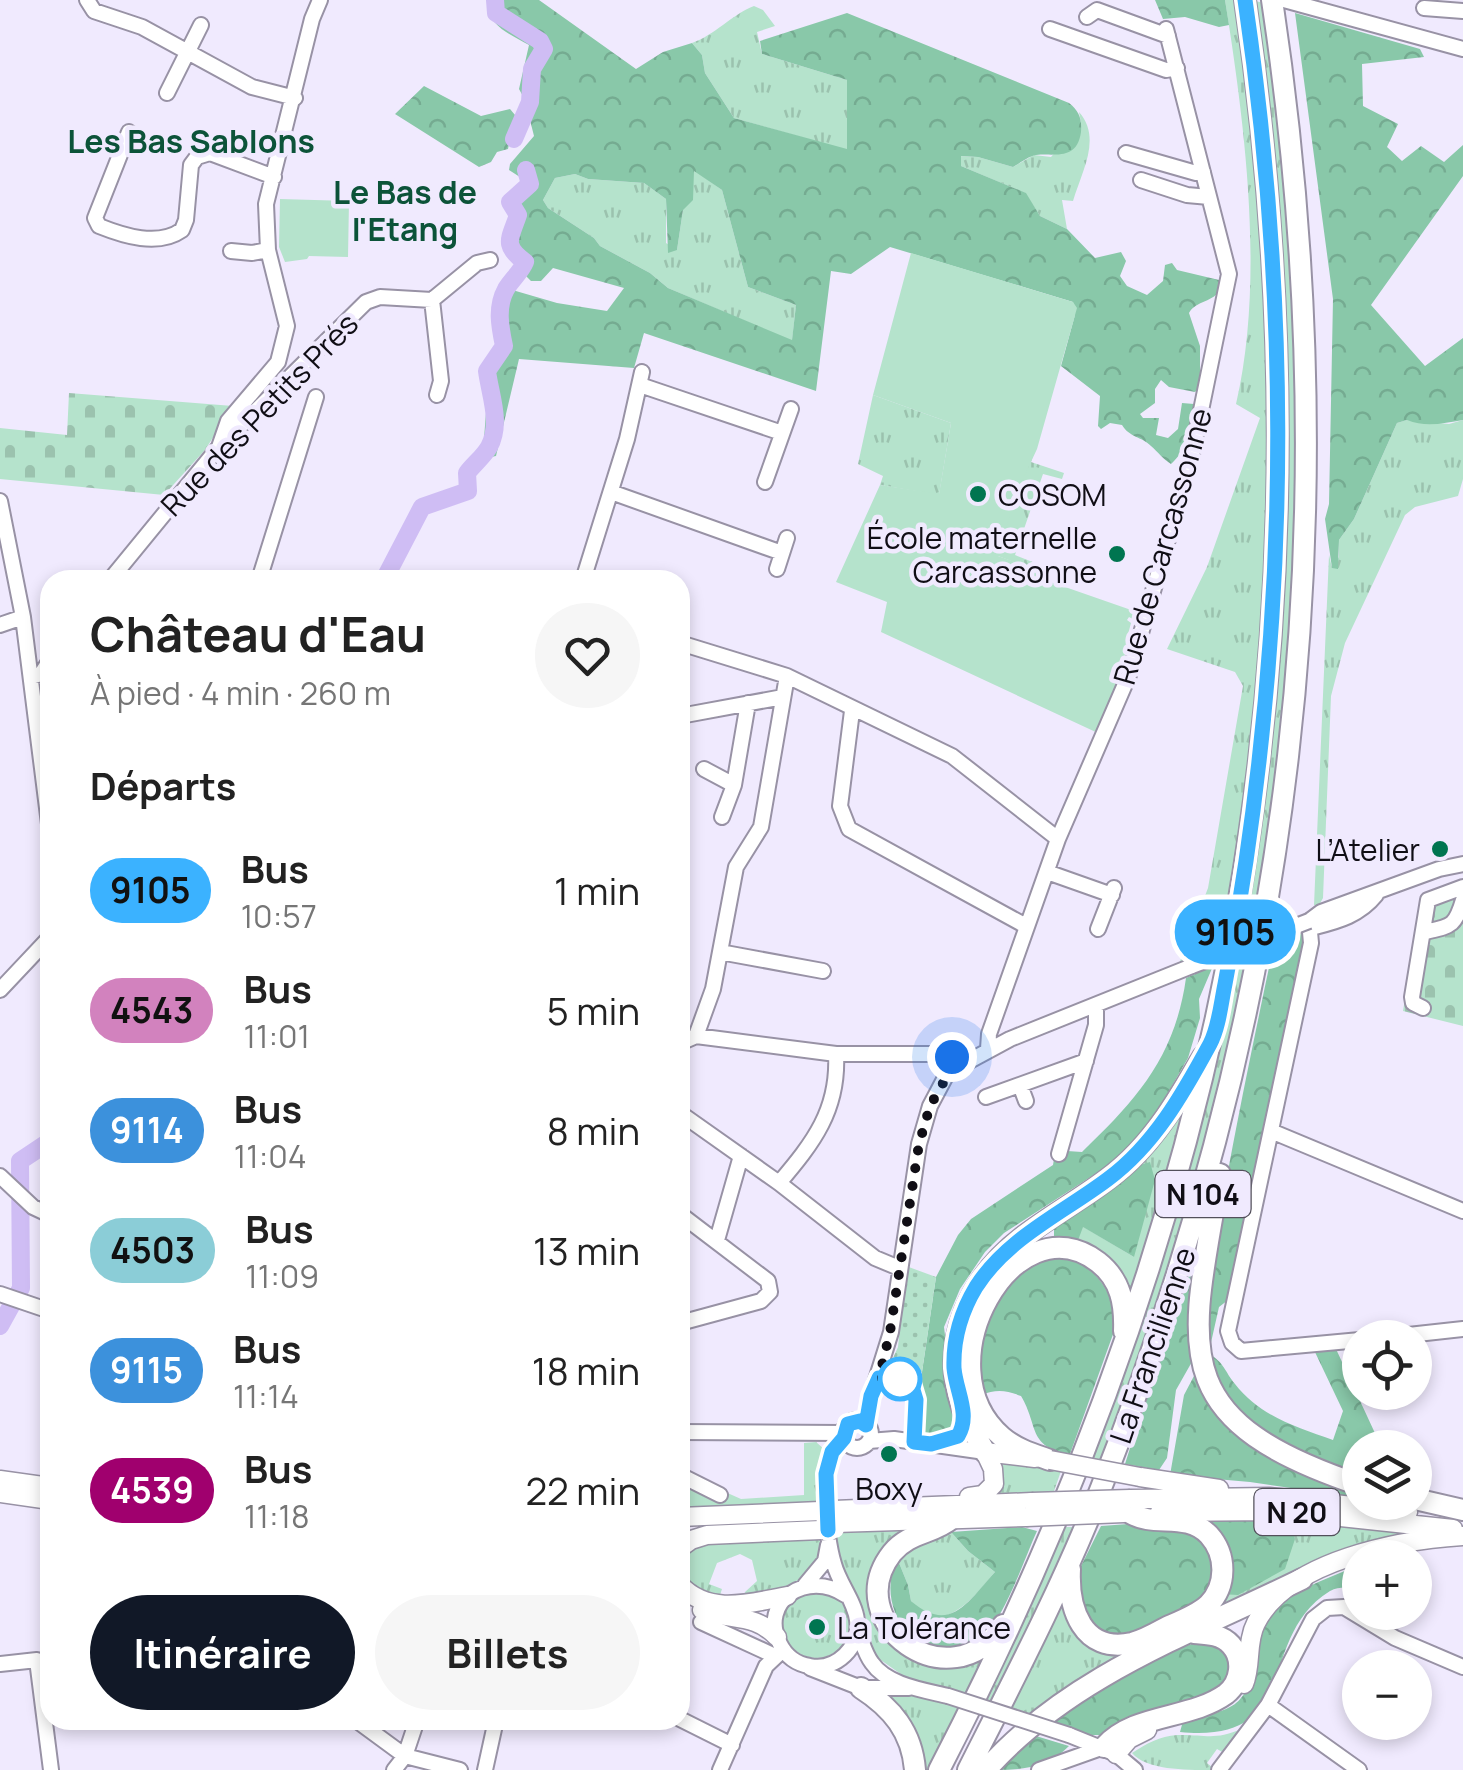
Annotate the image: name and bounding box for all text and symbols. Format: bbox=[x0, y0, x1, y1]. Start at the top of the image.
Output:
district label: Les Bas Sablons bbox=[67, 119, 315, 163]
district label: Le Bas de l'Etang bbox=[333, 170, 477, 251]
street label: Rue des Petits Prés bbox=[151, 303, 367, 525]
street label: Rue de Carcassonne bbox=[1103, 403, 1221, 689]
place label: COSOM bbox=[998, 474, 1107, 515]
marker: COSOM bbox=[967, 483, 989, 505]
place label: École maternelle Carcassonne bbox=[867, 517, 1097, 592]
marker: École maternelle Carcassonne bbox=[1106, 543, 1128, 565]
text: Château d'Eau bbox=[90, 601, 426, 666]
button: heart bbox=[535, 603, 640, 708]
text: À pied · 4 min · 260 m bbox=[90, 671, 391, 715]
text: Départs bbox=[90, 759, 236, 811]
place label: L’Atelier bbox=[1316, 829, 1420, 870]
marker: L’Atelier bbox=[1429, 838, 1451, 860]
text: Bus bbox=[241, 842, 309, 894]
text: 1 min bbox=[554, 864, 640, 916]
text: 9105 bbox=[110, 866, 191, 914]
text: 10:57 bbox=[241, 894, 317, 938]
line badge: 9105 bbox=[1165, 900, 1305, 964]
text: 9105 bbox=[1195, 908, 1275, 956]
text: Bus bbox=[243, 962, 312, 1014]
text: 5 min bbox=[547, 984, 640, 1036]
text: 4543 bbox=[110, 986, 193, 1034]
text: 11:01 bbox=[243, 1014, 310, 1058]
your location bbox=[927, 1032, 977, 1082]
text: Bus bbox=[234, 1082, 302, 1134]
text: 8 min bbox=[547, 1104, 640, 1156]
text: 9114 bbox=[110, 1106, 184, 1154]
text: 11:04 bbox=[234, 1134, 307, 1178]
road number: N 104 bbox=[1156, 1171, 1250, 1217]
text: Bus bbox=[245, 1202, 314, 1254]
text: 13 min bbox=[533, 1224, 640, 1276]
text: 4503 bbox=[110, 1226, 195, 1274]
street label: La Francilienne bbox=[1099, 1241, 1205, 1449]
text: 11:09 bbox=[245, 1254, 319, 1298]
map controls bbox=[1342, 1320, 1432, 1740]
button: locate bbox=[1342, 1320, 1432, 1410]
text: Bus bbox=[233, 1322, 301, 1374]
text: 18 min bbox=[532, 1344, 640, 1396]
text: 9115 bbox=[110, 1346, 183, 1394]
unlabelled marker bbox=[879, 1358, 921, 1400]
text: 11:14 bbox=[233, 1374, 299, 1418]
button: layers bbox=[1342, 1430, 1432, 1520]
text: Bus bbox=[244, 1442, 312, 1494]
marker: Boxy bbox=[878, 1443, 900, 1465]
text: 22 min bbox=[525, 1464, 640, 1516]
text: 4539 bbox=[110, 1466, 194, 1514]
place label: Boxy bbox=[855, 1468, 923, 1509]
road number: N 20 bbox=[1254, 1489, 1340, 1535]
text: 11:18 bbox=[244, 1494, 310, 1538]
button: + bbox=[1342, 1540, 1432, 1630]
button: Itinéraire bbox=[90, 1595, 355, 1710]
button: Billets bbox=[375, 1595, 640, 1710]
place label: La Tolérance bbox=[837, 1607, 1011, 1648]
marker: La Tolérance bbox=[806, 1616, 828, 1638]
button: − bbox=[1342, 1650, 1432, 1740]

